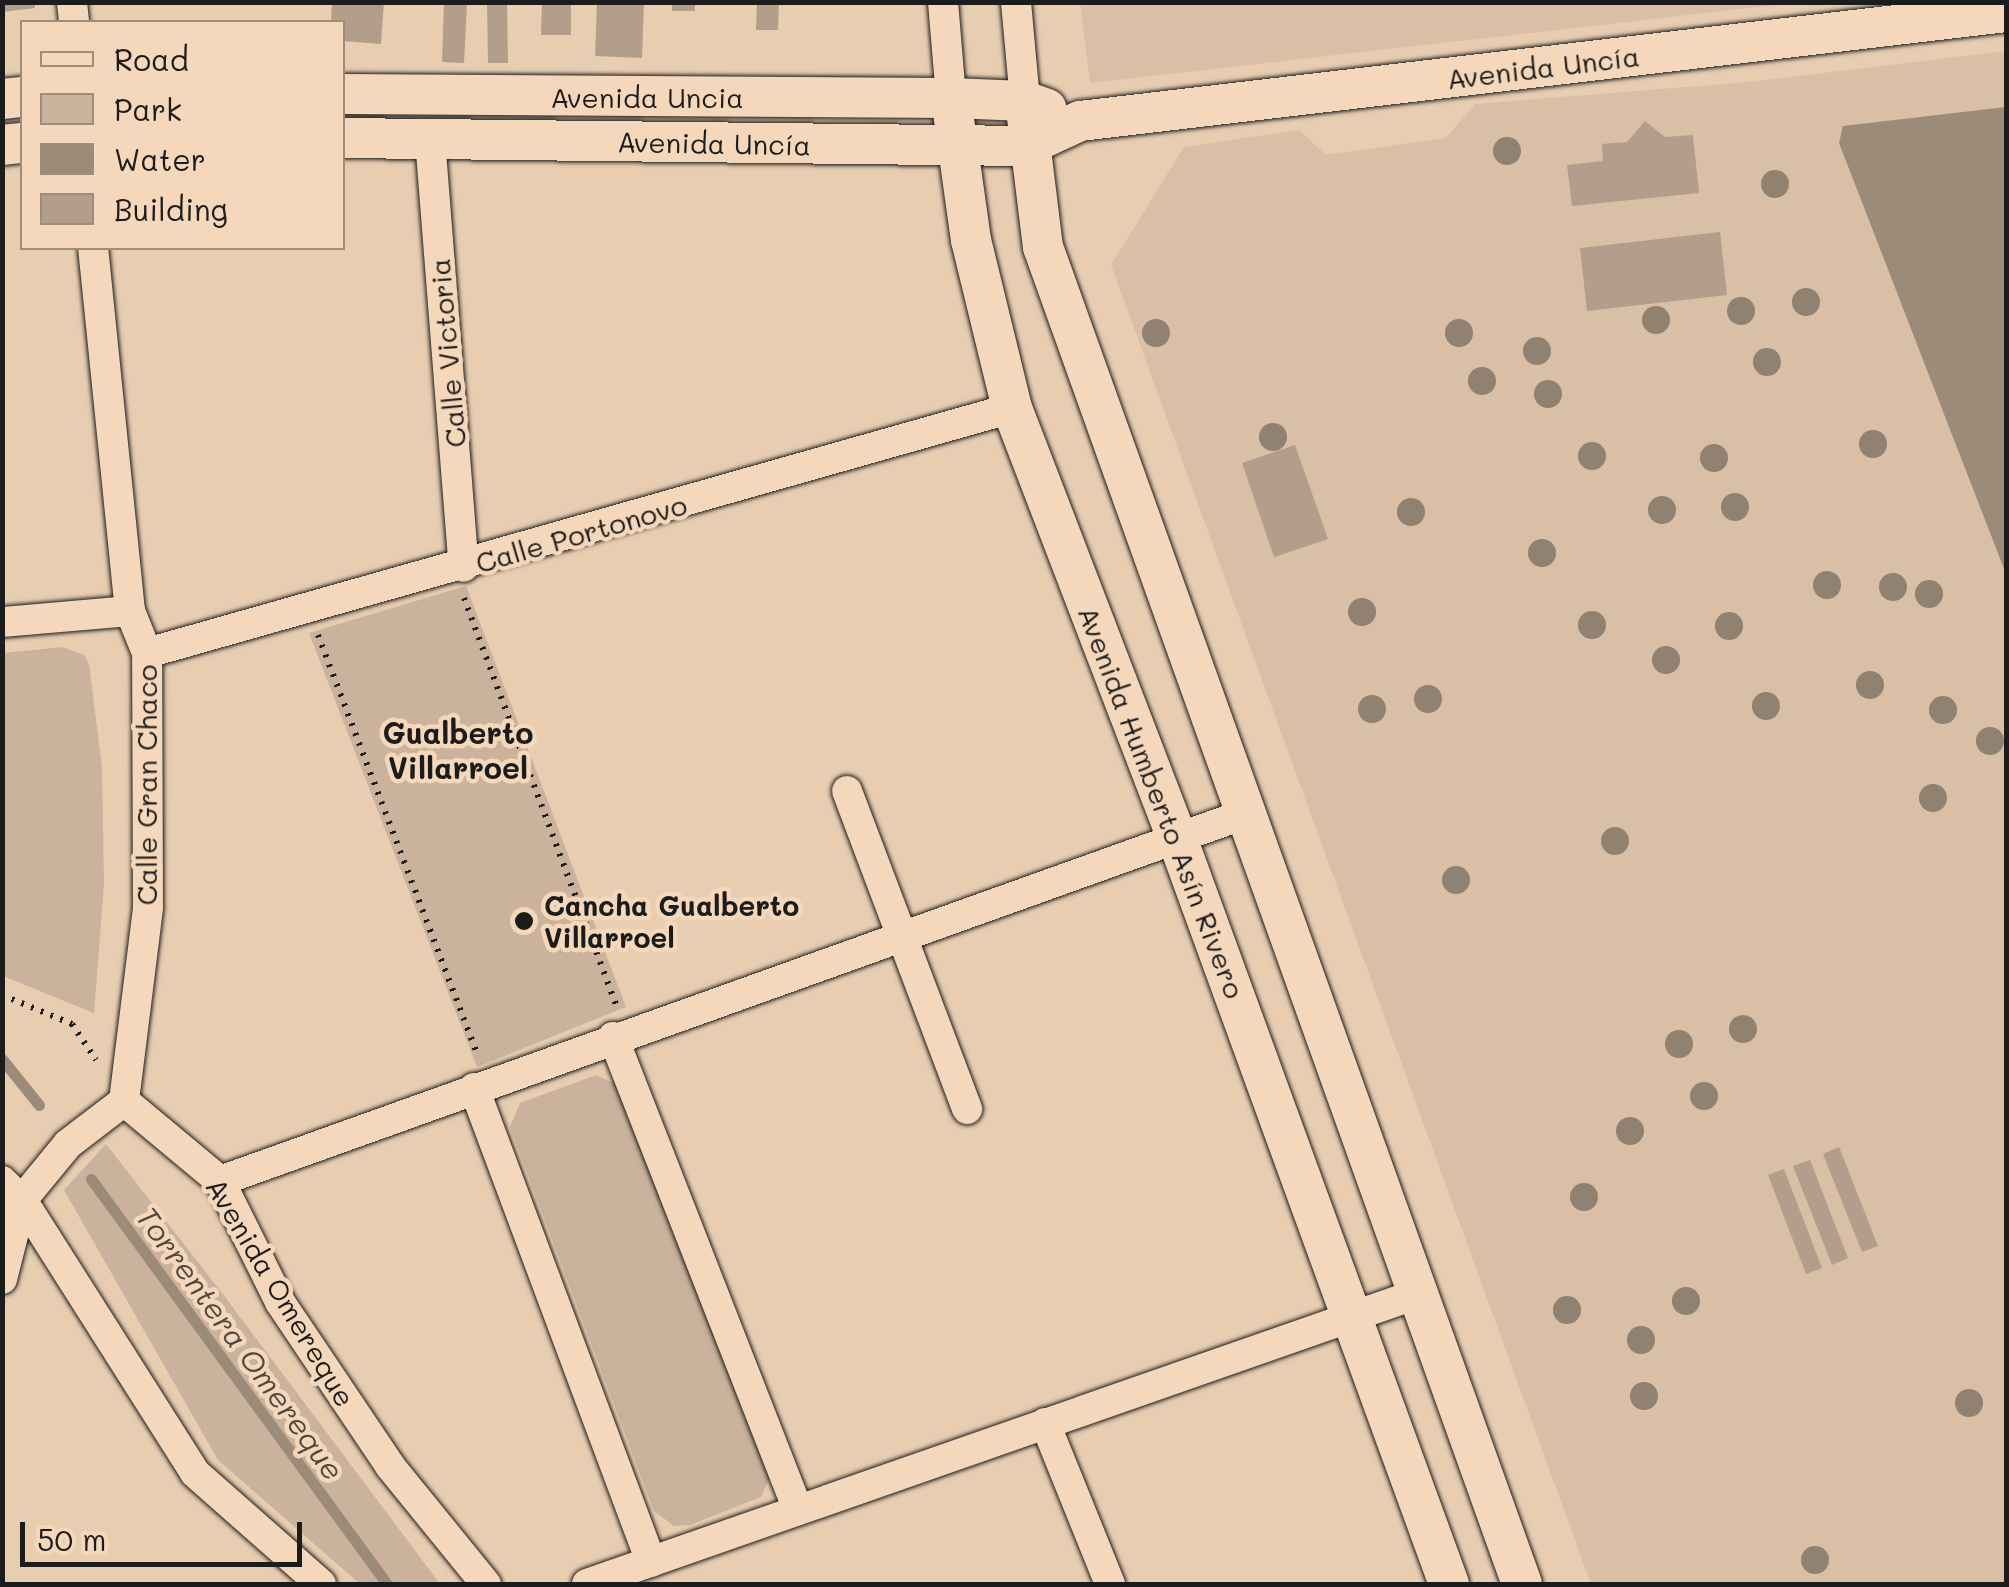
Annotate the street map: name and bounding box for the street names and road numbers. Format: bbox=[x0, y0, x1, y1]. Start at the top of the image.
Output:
street label: Avenida Uncía bbox=[1445, 39, 1641, 95]
street label: Avenida Uncia bbox=[550, 80, 744, 114]
street label: Avenida Uncía bbox=[617, 125, 811, 161]
street label: Calle Victoria bbox=[422, 257, 472, 449]
street label: Calle Portonovo bbox=[472, 487, 690, 579]
street label: Avenida Humberto Asín Rivero bbox=[1072, 601, 1252, 1003]
street label: Calle Gran Chaco bbox=[129, 665, 163, 905]
street label: Avenida Omereque bbox=[199, 1172, 363, 1412]

